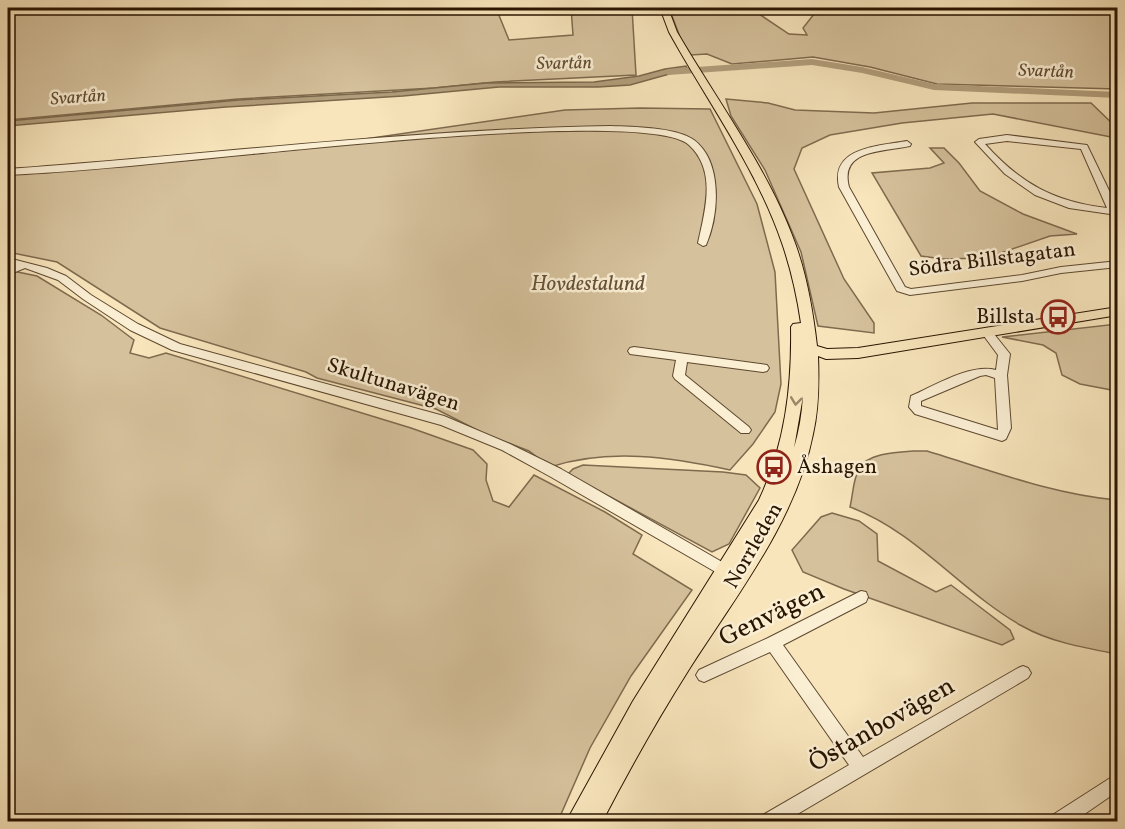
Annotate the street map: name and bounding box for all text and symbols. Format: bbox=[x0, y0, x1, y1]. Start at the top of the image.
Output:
water label: Svartån bbox=[536, 51, 592, 77]
water label: Svartån bbox=[1018, 59, 1074, 85]
water label: Svartån bbox=[50, 84, 106, 112]
street label: Södra Billstagatan bbox=[907, 235, 1077, 285]
park label: Hovdestalund bbox=[531, 270, 645, 299]
bus stop icon: Billsta bbox=[1040, 299, 1076, 335]
place label: Billsta bbox=[976, 303, 1035, 332]
street label: Skultunavägen bbox=[323, 351, 463, 419]
one-way arrow bbox=[790, 397, 803, 406]
bus stop icon: Åshagen bbox=[756, 449, 792, 485]
place label: Åshagen bbox=[797, 453, 877, 482]
street label: Norrleden bbox=[718, 498, 790, 594]
street label: Genvägen bbox=[713, 574, 831, 656]
street label: Östanbovägen bbox=[802, 669, 962, 781]

